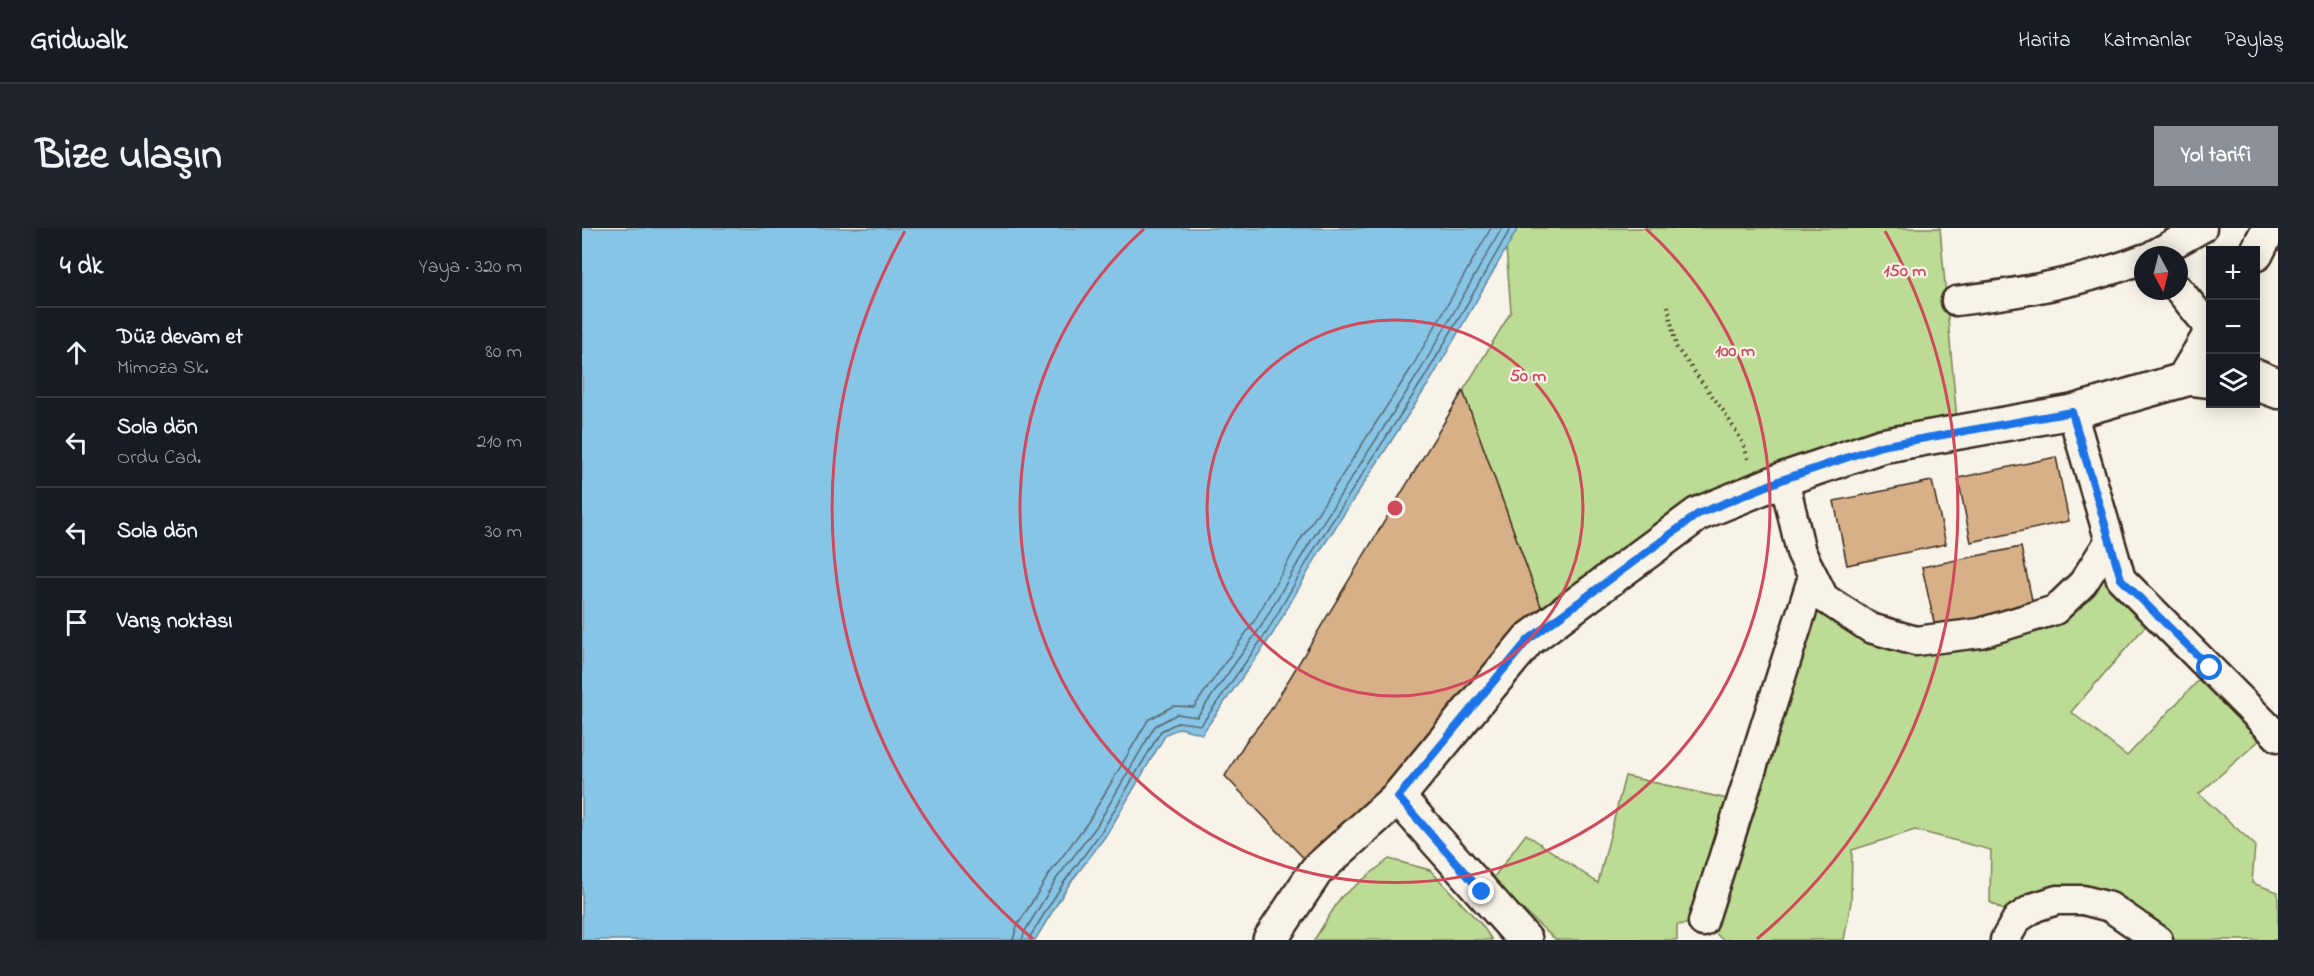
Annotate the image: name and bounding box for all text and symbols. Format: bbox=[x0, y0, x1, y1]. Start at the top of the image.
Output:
text: Gridwalk bbox=[30, 21, 127, 62]
text: Harita bbox=[2018, 26, 2071, 56]
text: Katmanlar bbox=[2104, 26, 2192, 56]
text: Paylaş bbox=[2225, 26, 2284, 56]
text: Bize ulaşın bbox=[36, 126, 222, 187]
button: Yol tarifi bbox=[2154, 126, 2278, 186]
north arrow bbox=[2134, 246, 2188, 300]
map controls bbox=[2206, 246, 2260, 408]
button: + bbox=[2206, 246, 2260, 300]
text: 4 dk bbox=[60, 248, 103, 286]
text: Yaya · 320 m bbox=[418, 253, 522, 282]
text: 150 m bbox=[1884, 259, 1926, 285]
button: − bbox=[2206, 300, 2260, 354]
text: Düz devam et bbox=[117, 322, 243, 354]
icon: ahead bbox=[60, 336, 93, 369]
text: 80 m bbox=[485, 338, 522, 367]
text: 100 m bbox=[1715, 339, 1755, 365]
text: Mimoza Sk. bbox=[117, 354, 209, 383]
button: layers bbox=[2206, 354, 2260, 408]
text: 50 m bbox=[1510, 364, 1546, 390]
text: Sola dön bbox=[117, 412, 198, 444]
icon: left bbox=[60, 426, 93, 459]
text: 210 m bbox=[477, 428, 522, 457]
text: Ordu Cad. bbox=[117, 444, 201, 473]
centre of rings bbox=[1385, 498, 1405, 518]
icon: left bbox=[60, 516, 93, 549]
text: Sola dön bbox=[117, 516, 198, 548]
text: 30 m bbox=[485, 518, 522, 547]
icon: arrive bbox=[60, 606, 93, 639]
text: Varış noktası bbox=[117, 606, 232, 638]
route start bbox=[2196, 654, 2222, 680]
route end bbox=[1468, 878, 1494, 904]

